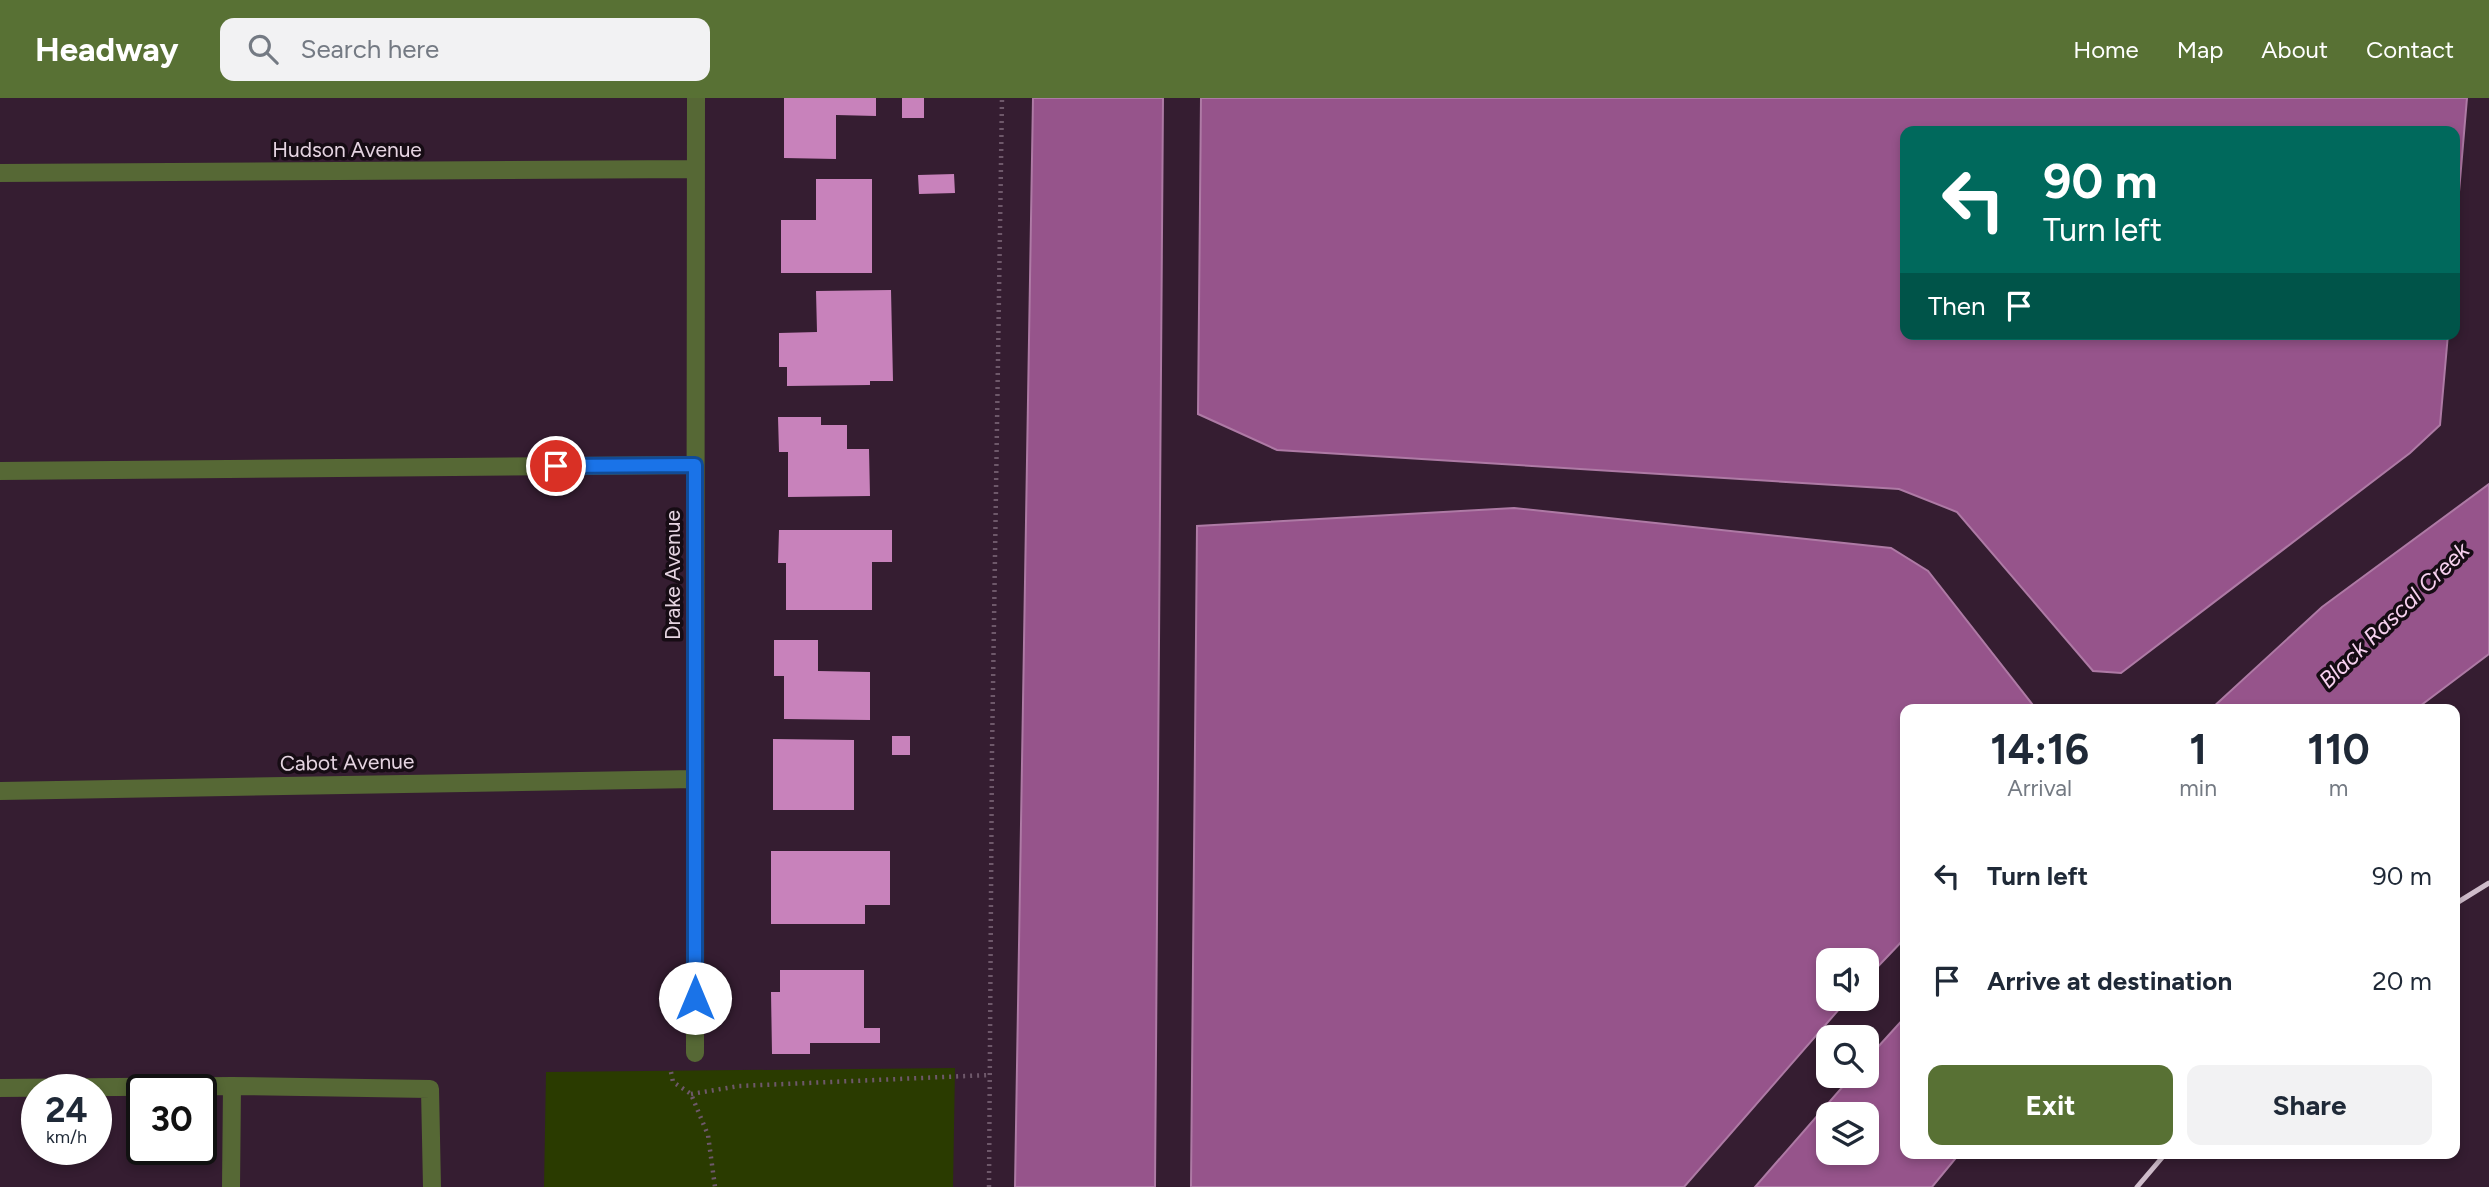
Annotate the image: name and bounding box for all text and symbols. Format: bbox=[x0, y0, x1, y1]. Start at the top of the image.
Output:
search box bbox=[220, 18, 710, 81]
text: Headway bbox=[35, 30, 178, 69]
icon: search bbox=[244, 30, 282, 68]
text: Search here bbox=[300, 33, 439, 65]
text: Home bbox=[2073, 35, 2139, 64]
text: Map bbox=[2177, 35, 2223, 64]
text: About bbox=[2261, 35, 2328, 64]
text: Contact bbox=[2366, 35, 2454, 64]
street label: Hudson Avenue bbox=[272, 137, 422, 162]
text: 90 m bbox=[2043, 151, 2158, 210]
icon: left bbox=[1928, 154, 2019, 245]
text: Turn left bbox=[2043, 211, 2162, 249]
icon: arrive bbox=[2000, 287, 2038, 325]
text: Then bbox=[1928, 290, 1986, 322]
pin bbox=[526, 436, 586, 496]
icon: arrive bbox=[537, 447, 575, 485]
street label: Drake Avenue bbox=[660, 510, 685, 640]
water label: Black Rascal Creek bbox=[2313, 535, 2476, 694]
text: 14:16 bbox=[1990, 724, 2089, 775]
text: 1 bbox=[2189, 724, 2207, 775]
text: 110 bbox=[2307, 724, 2370, 775]
street label: Cabot Avenue bbox=[280, 748, 414, 776]
text: Arrival bbox=[2007, 774, 2072, 802]
text: min bbox=[2179, 774, 2217, 802]
text: m bbox=[2329, 774, 2348, 802]
icon: left bbox=[1928, 857, 1966, 895]
text: Turn left bbox=[1987, 860, 2088, 892]
text: 90 m bbox=[2372, 860, 2432, 892]
map controls bbox=[1816, 948, 1879, 1165]
button: sound bbox=[1816, 948, 1879, 1011]
position arrow bbox=[658, 961, 732, 1035]
icon: arrive bbox=[1928, 962, 1966, 1000]
text: Arrive at destination bbox=[1987, 965, 2232, 997]
text: 20 m bbox=[2372, 965, 2432, 997]
button: search bbox=[1816, 1025, 1879, 1088]
button: Exit bbox=[1928, 1065, 2173, 1145]
button: Share bbox=[2187, 1065, 2432, 1145]
speed limit sign: 30 bbox=[126, 1074, 217, 1165]
text: 24 bbox=[45, 1089, 88, 1131]
button: layers bbox=[1816, 1102, 1879, 1165]
text: km/h bbox=[46, 1126, 87, 1148]

